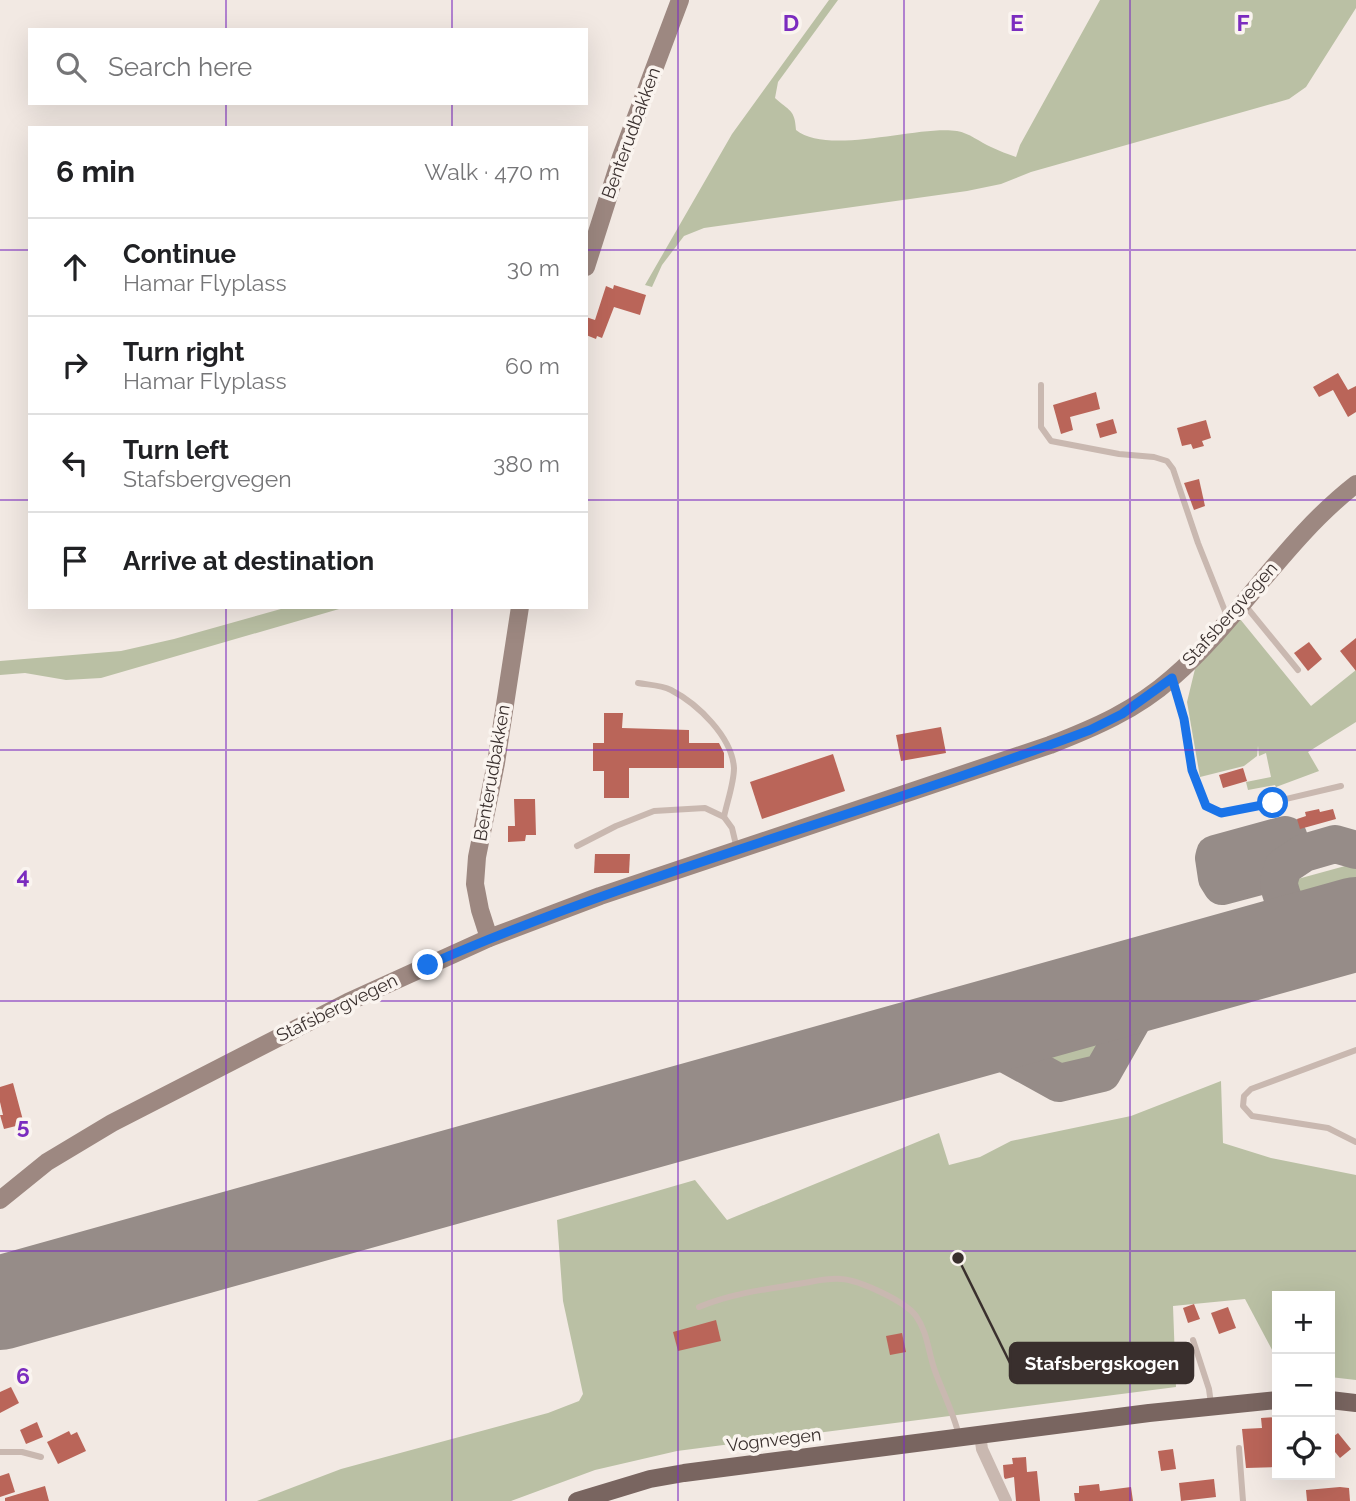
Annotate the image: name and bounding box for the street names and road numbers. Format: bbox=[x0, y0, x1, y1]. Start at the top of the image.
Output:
street label: Benterudbakken bbox=[597, 64, 664, 201]
street label: Stafsbergvegen bbox=[1178, 558, 1282, 670]
street label: Benterudbakken bbox=[469, 703, 514, 843]
street label: Stafsbergvegen bbox=[273, 969, 401, 1046]
street label: Vognvegen bbox=[725, 1423, 822, 1456]

